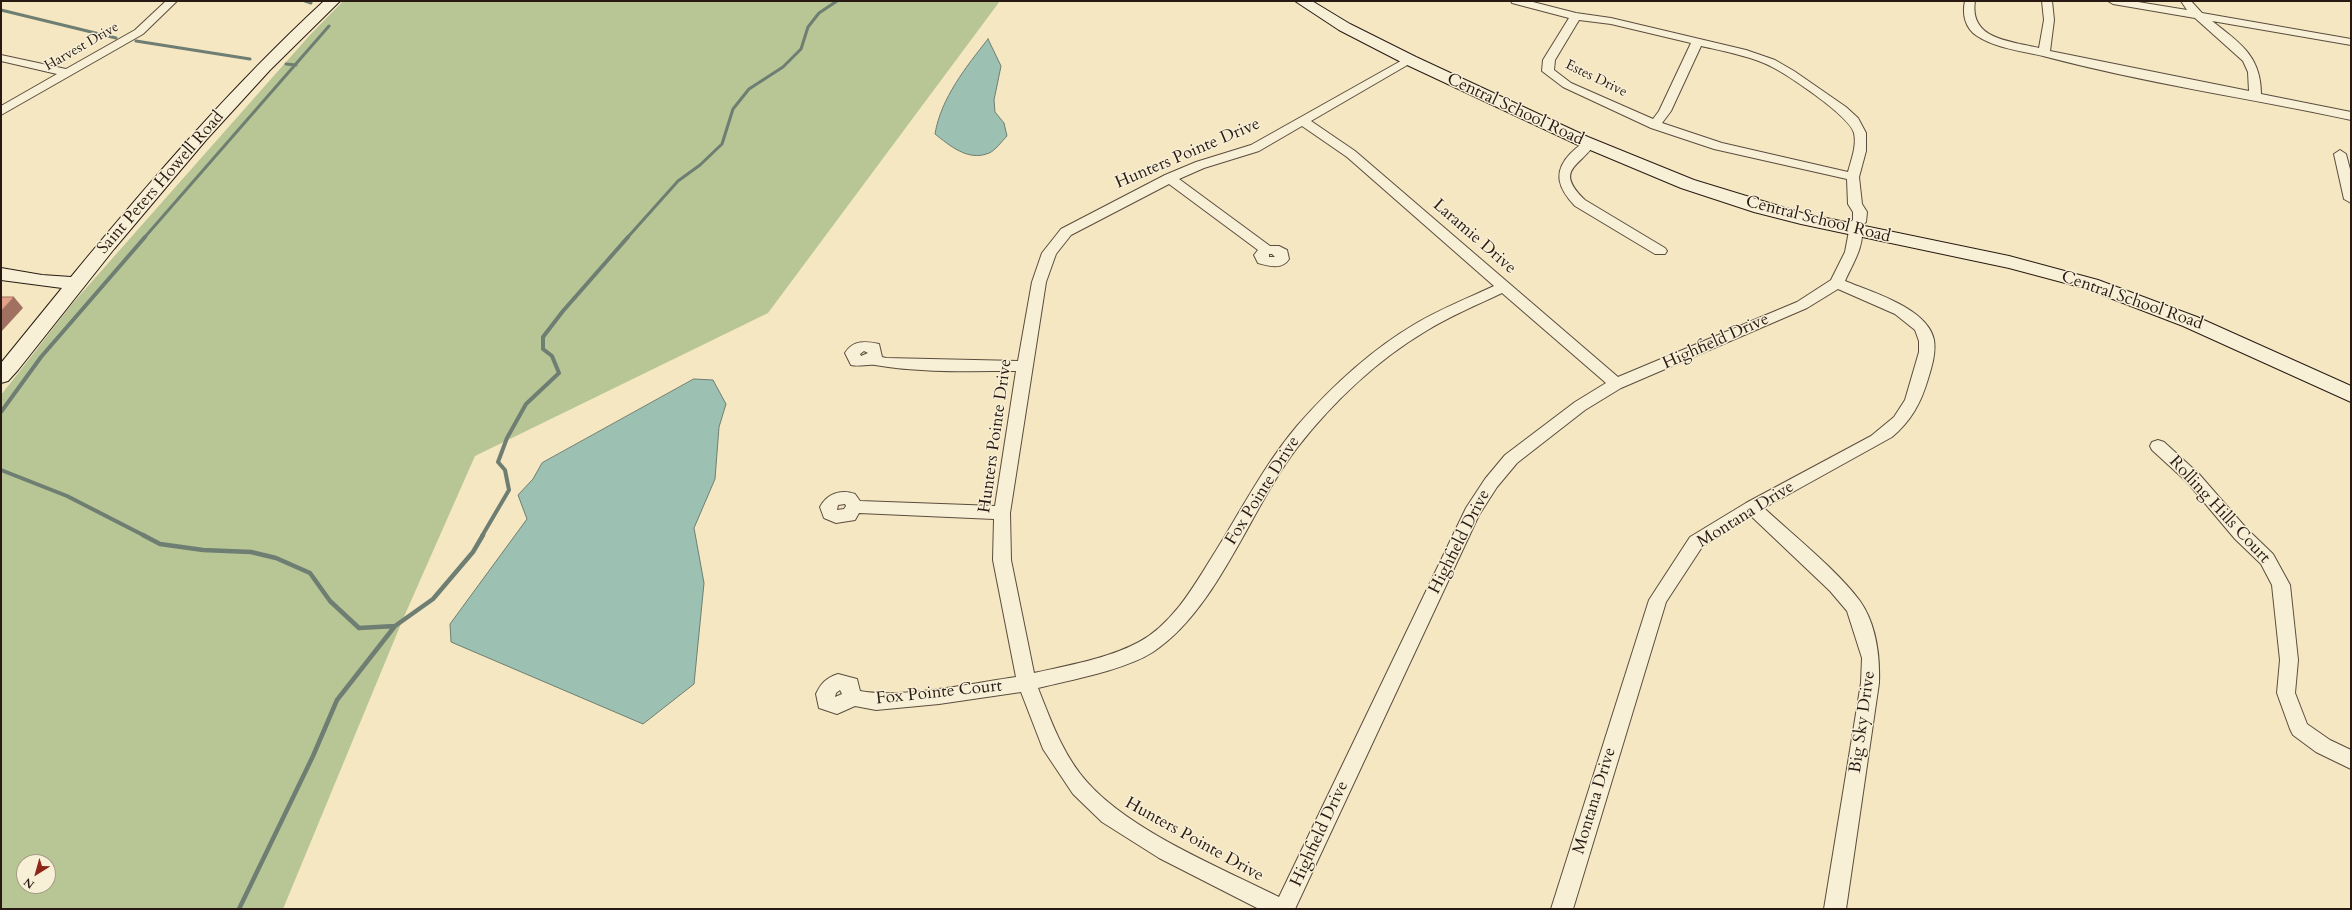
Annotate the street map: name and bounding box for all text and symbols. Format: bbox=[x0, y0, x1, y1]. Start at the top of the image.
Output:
street label: Harvest Drive bbox=[42, 19, 122, 75]
street label: Estes Drive bbox=[1562, 57, 1630, 101]
street label: Central School Road bbox=[1443, 69, 1587, 151]
street label: Saint Peters Howell Road bbox=[93, 107, 229, 259]
street label: Hunters Pointe Drive bbox=[1113, 114, 1263, 194]
street label: Central School Road bbox=[1744, 192, 1892, 248]
street label: Laramie Drive bbox=[1428, 195, 1520, 279]
street label: Central School Road bbox=[2059, 267, 2205, 335]
street label: Highfield Drive bbox=[1660, 309, 1772, 375]
street label: Hunters Pointe Drive bbox=[975, 358, 1017, 514]
street label: Fox Pointe Drive bbox=[1221, 433, 1305, 549]
street label: Rolling Hills Court bbox=[2164, 452, 2274, 568]
street label: Montana Drive bbox=[1694, 477, 1798, 553]
street label: Highfield Drive bbox=[1425, 486, 1495, 598]
street label: Big Sky Drive bbox=[1846, 670, 1880, 774]
street label: Fox Pointe Court bbox=[875, 676, 1003, 710]
street label: Montana Drive bbox=[1569, 745, 1621, 857]
street label: Highfield Drive bbox=[1287, 778, 1353, 890]
street label: Hunters Pointe Drive bbox=[1121, 793, 1267, 887]
north arrow bbox=[16, 854, 56, 894]
text: N bbox=[21, 874, 37, 892]

